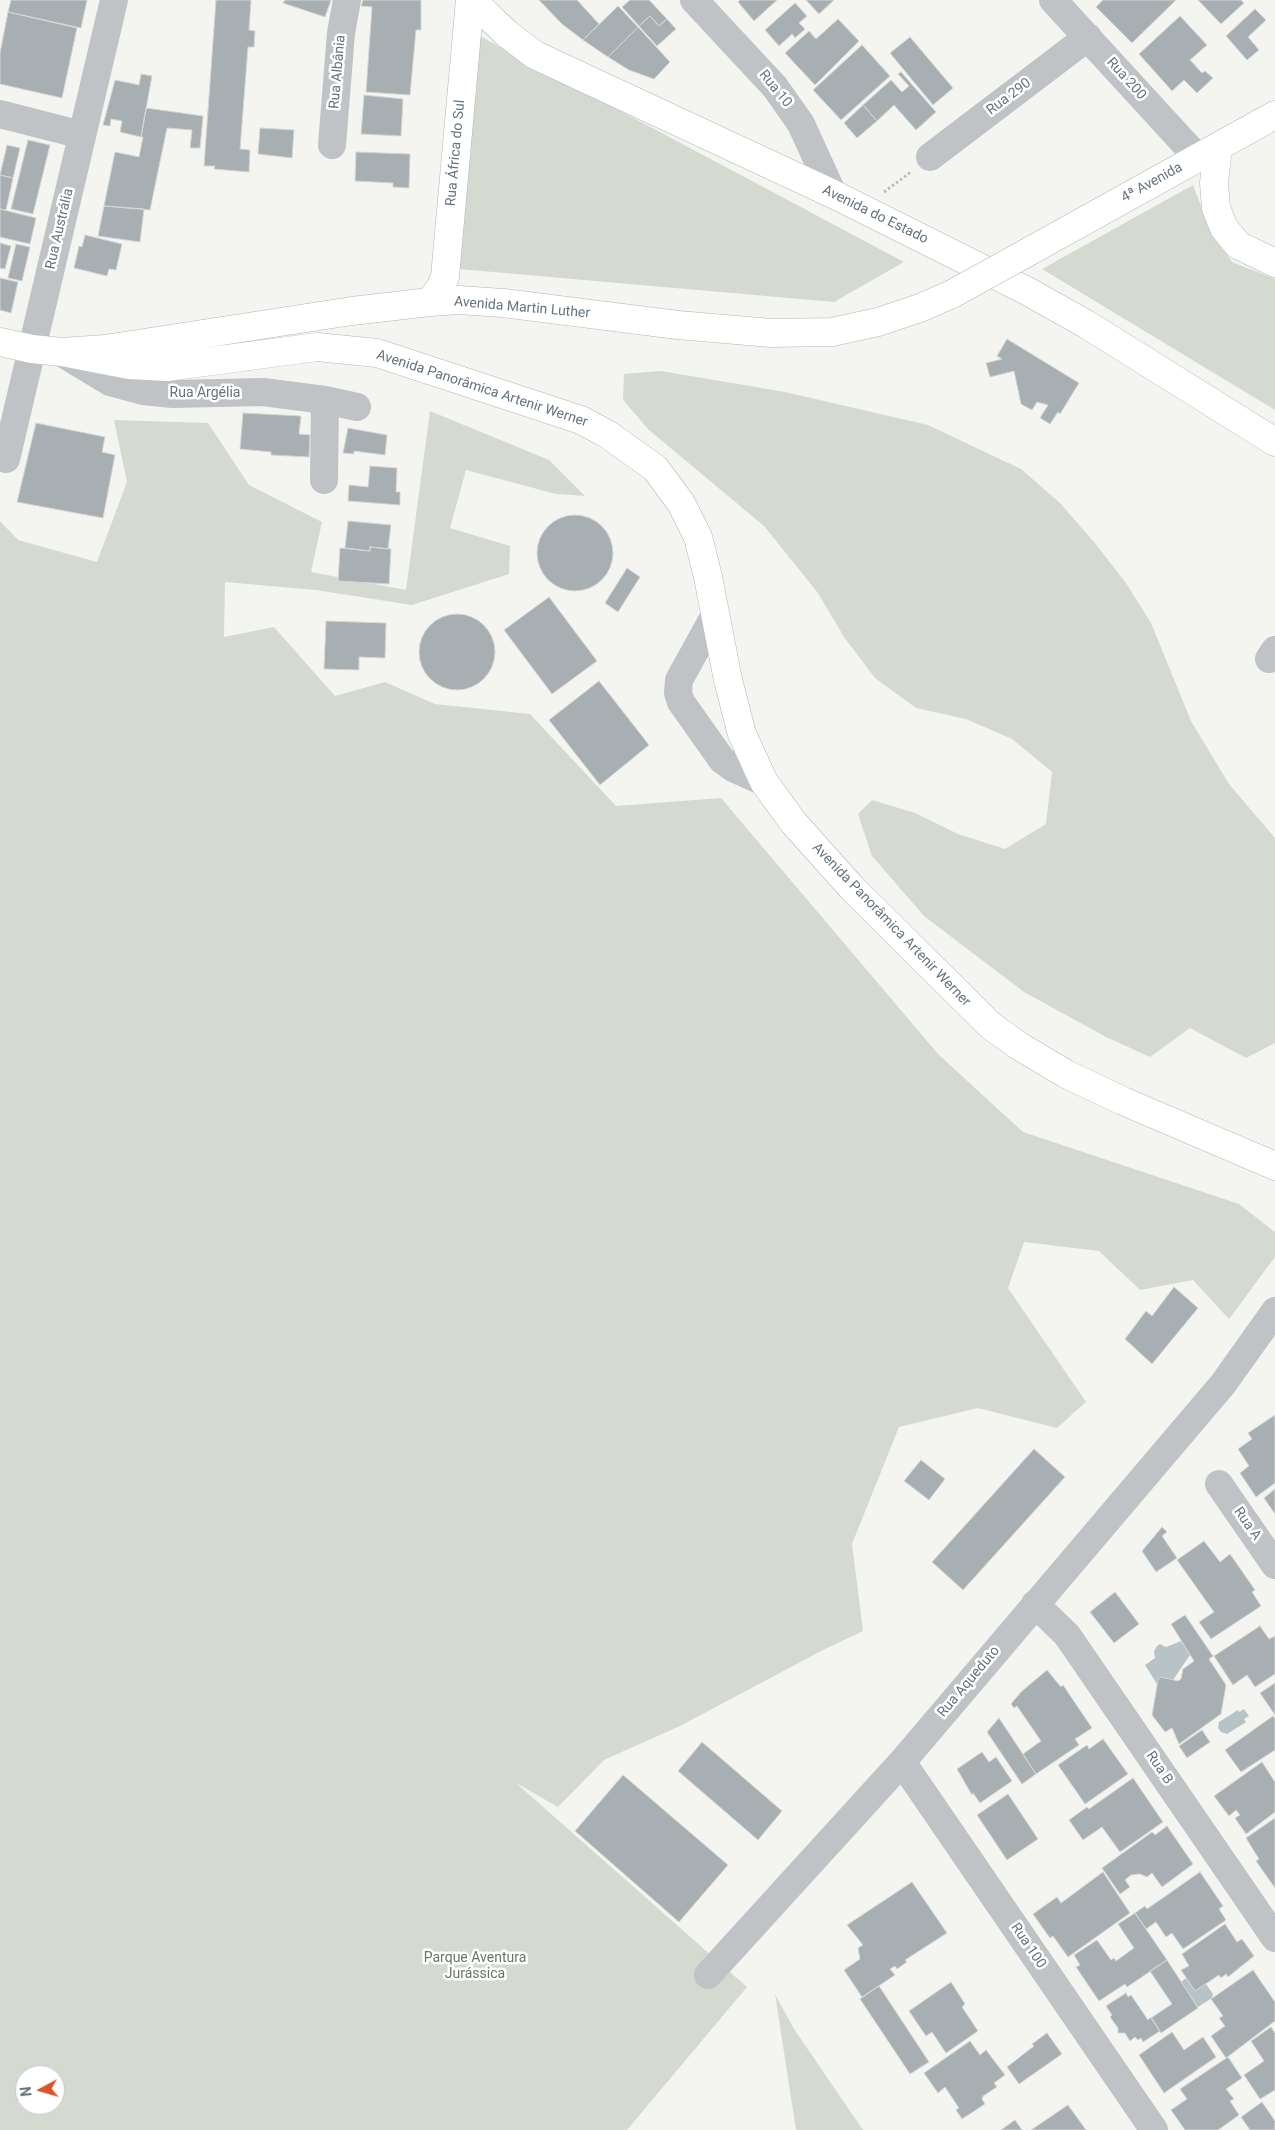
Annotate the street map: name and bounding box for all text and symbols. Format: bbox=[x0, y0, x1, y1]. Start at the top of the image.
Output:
street label: Rua Albânia bbox=[326, 34, 350, 110]
street label: Rua 200 bbox=[1103, 54, 1149, 104]
street label: Rua 10 bbox=[755, 67, 795, 111]
street label: Rua 290 bbox=[984, 75, 1034, 119]
street label: Rua África do Sul bbox=[443, 99, 469, 207]
street label: 4ª Avenida bbox=[1119, 159, 1185, 207]
street label: Avenida do Estado bbox=[819, 182, 931, 248]
street label: Rua Austrália bbox=[43, 187, 77, 271]
street label: Avenida Martin Luther bbox=[453, 294, 591, 322]
street label: Avenida Panorâmica Artenir Werner bbox=[374, 347, 590, 431]
street label: Rua Argélia bbox=[170, 385, 240, 401]
street label: Avenida Panorâmica Artenir Werner bbox=[808, 840, 974, 1010]
street label: Rua A bbox=[1230, 1504, 1264, 1544]
street label: Rua Aqueduto bbox=[934, 1643, 1004, 1721]
street label: Rua B bbox=[1142, 1748, 1176, 1788]
street label: Rua 100 bbox=[1007, 1920, 1049, 1972]
park label: Parque Aventura Jurássica bbox=[424, 1950, 526, 1982]
north arrow bbox=[15, 2065, 65, 2115]
text: N bbox=[18, 2086, 35, 2097]

